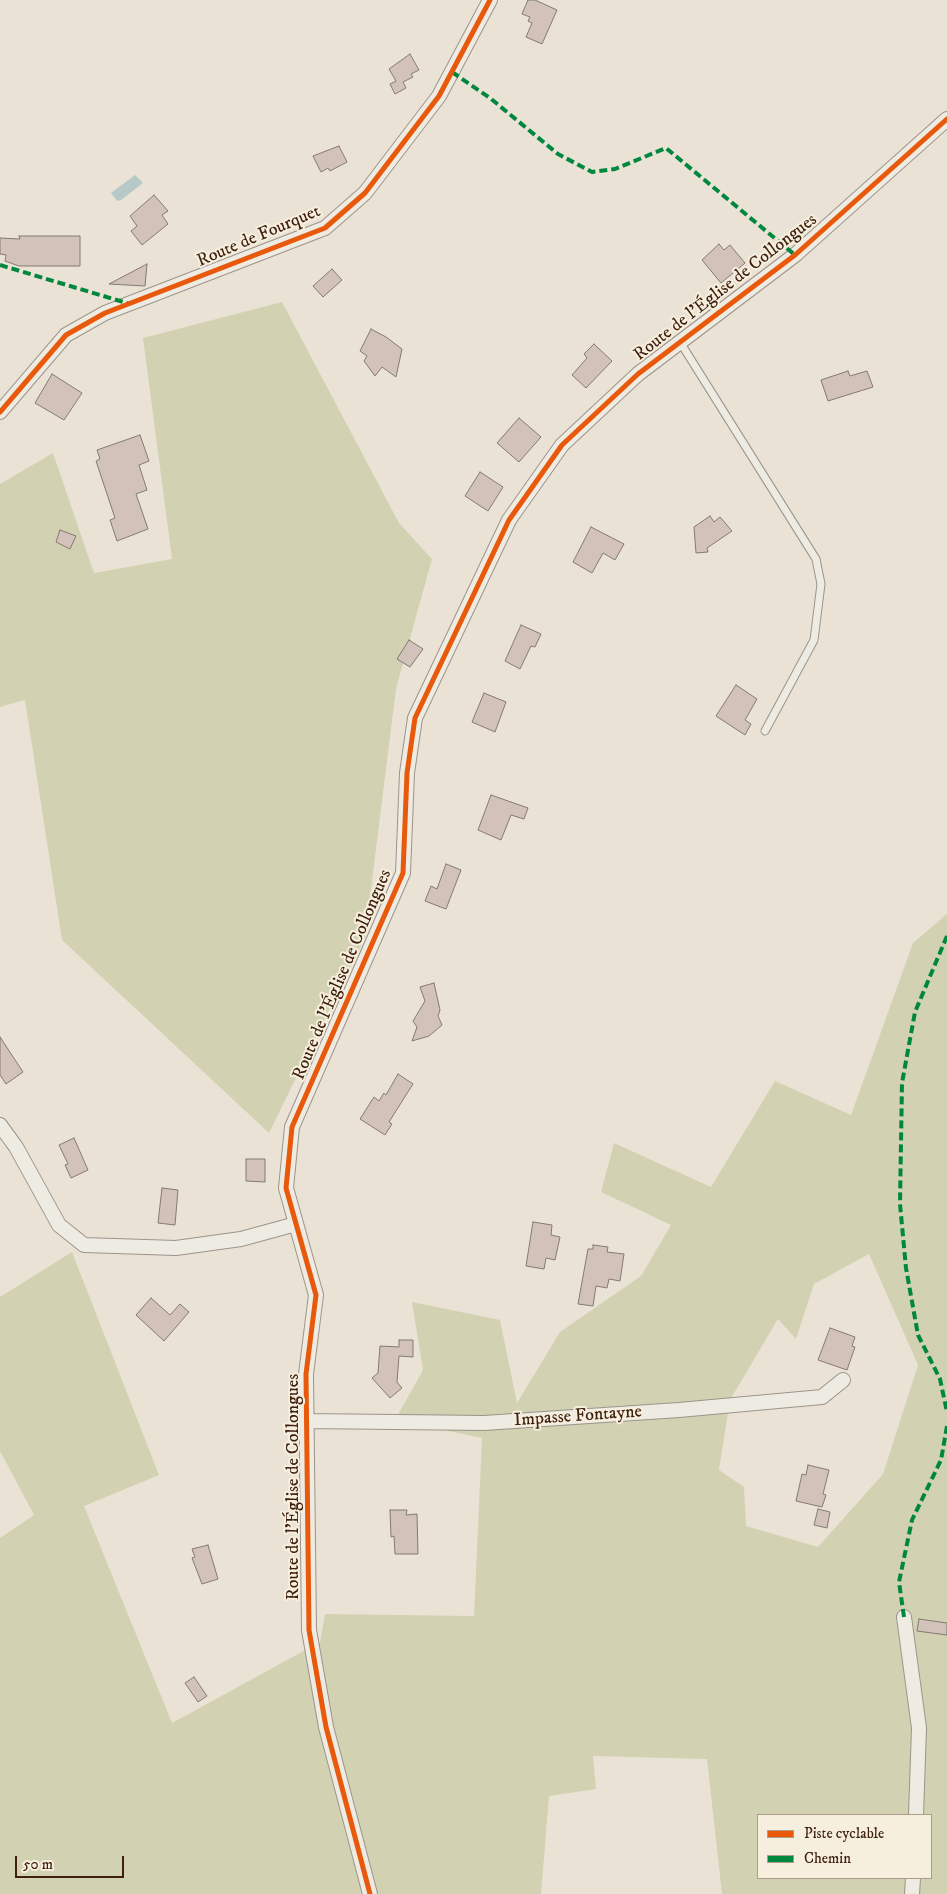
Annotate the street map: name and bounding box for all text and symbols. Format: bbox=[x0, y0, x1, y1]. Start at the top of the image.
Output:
street label: Route de Fourquet bbox=[194, 201, 324, 273]
street label: Route de l’Église de Collongues bbox=[630, 210, 822, 366]
street label: Route de l’Église de Collongues bbox=[289, 867, 397, 1083]
street label: Route de l’Église de Collongues bbox=[283, 1374, 305, 1600]
street label: Impasse Fontayne bbox=[513, 1402, 643, 1432]
legend bbox=[757, 1814, 932, 1879]
text: Piste cyclable bbox=[804, 1824, 884, 1843]
scale bar bbox=[18, 1846, 126, 1878]
text: Chemin bbox=[804, 1849, 851, 1868]
text: 50 m bbox=[23, 1855, 53, 1874]

